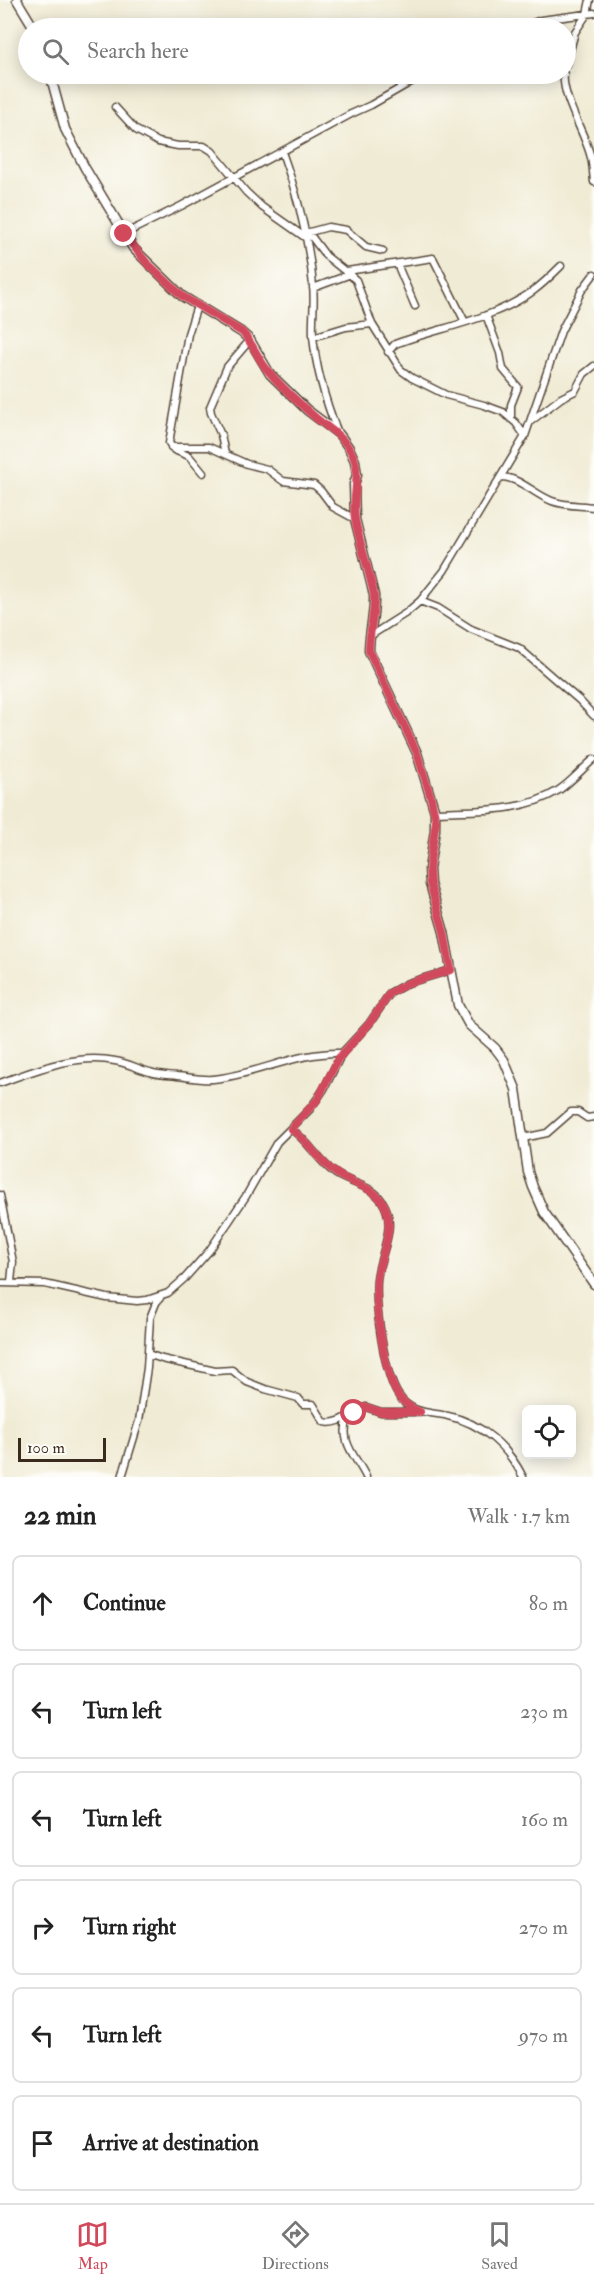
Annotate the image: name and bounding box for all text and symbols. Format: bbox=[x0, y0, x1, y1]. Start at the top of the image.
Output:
search box bbox=[18, 18, 576, 84]
icon: search bbox=[39, 35, 72, 68]
text: Search here bbox=[87, 37, 189, 65]
route end bbox=[110, 220, 136, 246]
route start bbox=[340, 1399, 366, 1425]
map controls bbox=[522, 1405, 576, 1459]
button: locate bbox=[522, 1405, 576, 1459]
scale bar bbox=[18, 1435, 106, 1462]
text: 100 m bbox=[27, 1438, 65, 1458]
text: 22 min bbox=[24, 1500, 96, 1532]
text: Walk · 1.7 km bbox=[467, 1504, 570, 1529]
icon: ahead bbox=[26, 1587, 59, 1620]
text: Continue bbox=[83, 1589, 166, 1617]
text: 80 m bbox=[529, 1591, 568, 1616]
icon: left bbox=[26, 1695, 59, 1728]
text: Turn left bbox=[83, 1697, 162, 1725]
text: 230 m bbox=[520, 1699, 568, 1724]
icon: left bbox=[26, 1803, 59, 1836]
text: Turn left bbox=[83, 1805, 162, 1833]
text: 160 m bbox=[521, 1807, 568, 1832]
icon: right bbox=[26, 1911, 59, 1944]
text: Turn right bbox=[83, 1913, 176, 1941]
text: 270 m bbox=[519, 1915, 568, 1940]
icon: left bbox=[26, 2019, 59, 2052]
text: Turn left bbox=[83, 2021, 162, 2049]
text: 970 m bbox=[519, 2023, 568, 2048]
icon: arrive bbox=[26, 2127, 59, 2160]
text: Arrive at destination bbox=[83, 2129, 259, 2157]
tab: Map bbox=[76, 2218, 109, 2274]
tab: Directions bbox=[262, 2218, 329, 2274]
tab: Saved bbox=[481, 2218, 518, 2274]

